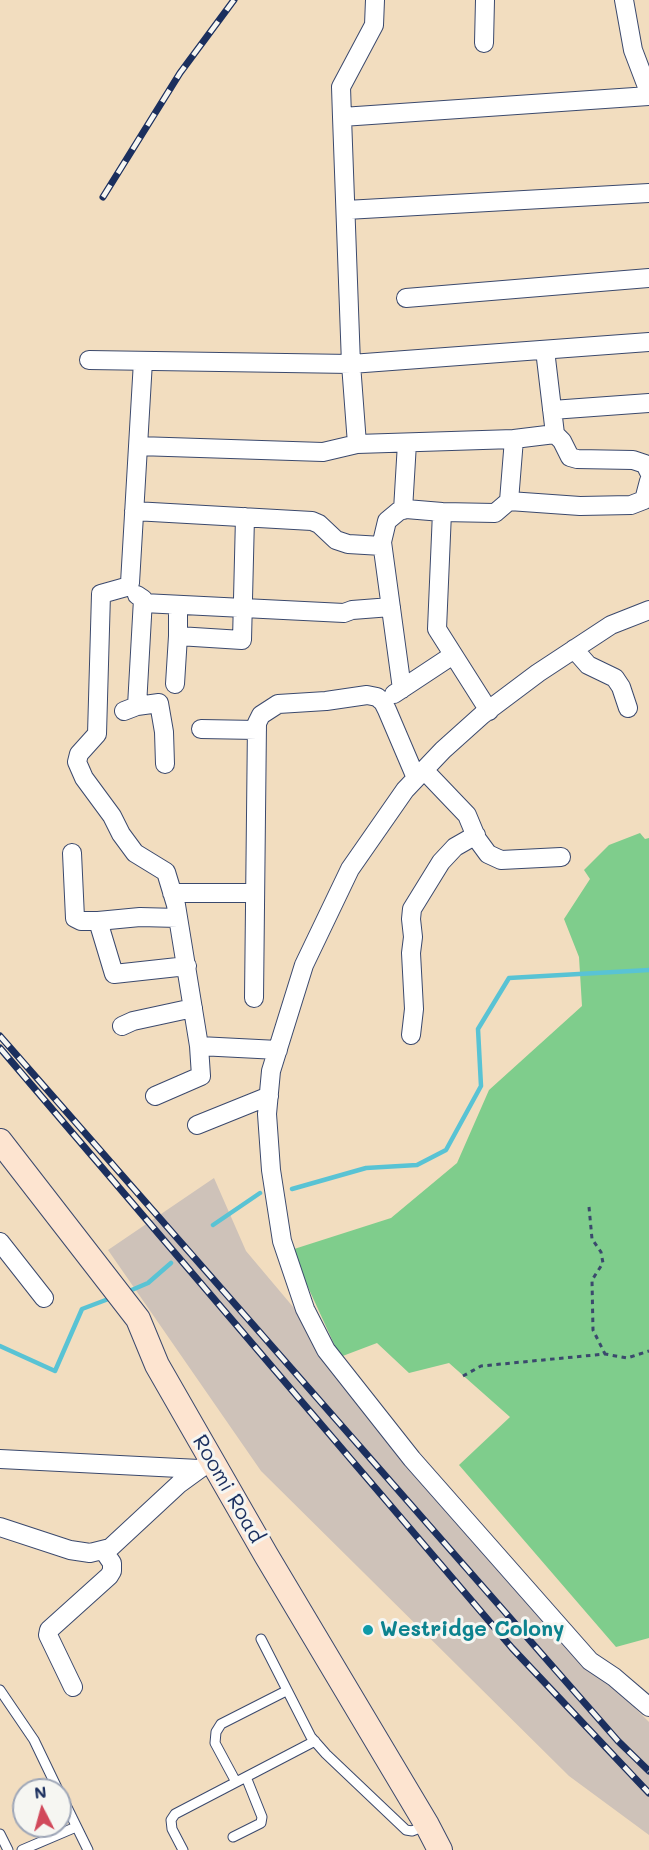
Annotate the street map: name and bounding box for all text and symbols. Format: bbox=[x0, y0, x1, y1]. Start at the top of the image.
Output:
street label: Roomi Road bbox=[187, 1430, 269, 1548]
place label: Westridge Colony bbox=[380, 1617, 564, 1643]
marker: Westridge Colony bbox=[361, 1623, 375, 1637]
north arrow bbox=[12, 1778, 72, 1838]
text: N bbox=[33, 1781, 47, 1803]

